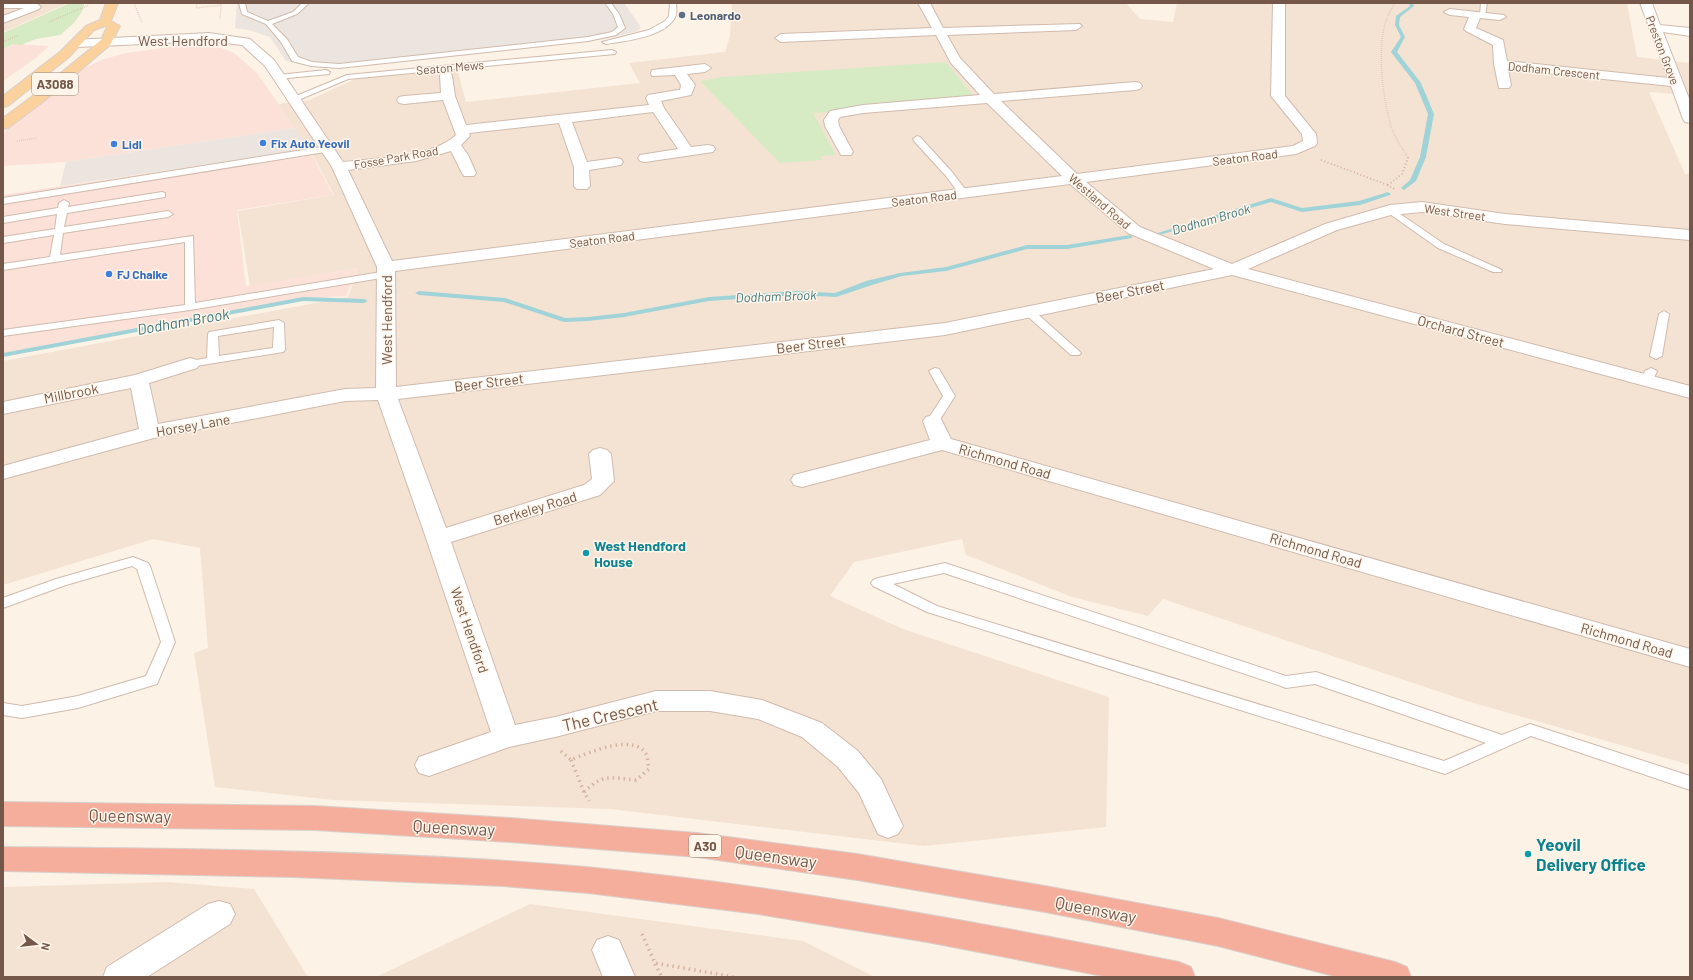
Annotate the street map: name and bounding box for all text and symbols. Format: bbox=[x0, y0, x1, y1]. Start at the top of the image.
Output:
place label: Leonardo bbox=[690, 8, 741, 22]
marker: Leonardo bbox=[677, 10, 687, 20]
street label: Preston Grove bbox=[1643, 13, 1683, 87]
street label: West Hendford bbox=[138, 32, 228, 49]
street label: Seaton Mews bbox=[416, 57, 485, 77]
street label: Dodham Crescent bbox=[1507, 58, 1601, 82]
road number: A3088 bbox=[32, 73, 78, 95]
place label: Fix Auto Yeovil bbox=[271, 136, 349, 150]
place label: Lidl bbox=[122, 137, 142, 151]
marker: Fix Auto Yeovil bbox=[258, 138, 268, 148]
marker: Lidl bbox=[109, 139, 119, 149]
street label: Fosse Park Road bbox=[353, 143, 439, 171]
street label: Seaton Road bbox=[1212, 146, 1278, 168]
street label: Westland Road bbox=[1066, 170, 1134, 232]
street label: Seaton Road bbox=[891, 187, 957, 209]
water label: Dodham Brook bbox=[1170, 200, 1253, 238]
street label: West Street bbox=[1424, 201, 1486, 223]
street label: Seaton Road bbox=[569, 228, 635, 250]
place label: FJ Chalke bbox=[117, 267, 168, 281]
marker: FJ Chalke bbox=[104, 269, 114, 279]
street label: West Hendford bbox=[378, 275, 395, 365]
street label: Beer Street bbox=[1094, 276, 1166, 306]
water label: Dodham Brook bbox=[735, 287, 817, 305]
water label: Dodham Brook bbox=[136, 304, 231, 338]
street label: Orchard Street bbox=[1416, 311, 1506, 351]
street label: Beer Street bbox=[775, 331, 847, 357]
street label: Beer Street bbox=[453, 369, 525, 395]
street label: Millbrook bbox=[42, 379, 100, 407]
street label: Horsey Lane bbox=[155, 410, 231, 440]
street label: Richmond Road bbox=[957, 440, 1053, 482]
street label: Berkeley Road bbox=[491, 487, 579, 529]
street label: Richmond Road bbox=[1268, 529, 1364, 571]
place label: West Hendford House bbox=[594, 537, 686, 570]
marker: West Hendford House bbox=[581, 548, 591, 558]
street label: West Hendford bbox=[447, 585, 493, 675]
street label: Richmond Road bbox=[1579, 619, 1675, 661]
street label: The Crescent bbox=[560, 693, 660, 735]
street label: Queensway bbox=[89, 804, 171, 826]
street label: Queensway bbox=[412, 815, 496, 839]
place label: Yeovil Delivery Office bbox=[1536, 834, 1646, 874]
road number: A30 bbox=[689, 835, 721, 857]
street label: Queensway bbox=[734, 840, 818, 872]
marker: Yeovil Delivery Office bbox=[1523, 849, 1533, 859]
street label: Queensway bbox=[1054, 891, 1138, 927]
north arrow bbox=[16, 924, 56, 964]
text: N bbox=[39, 941, 53, 952]

